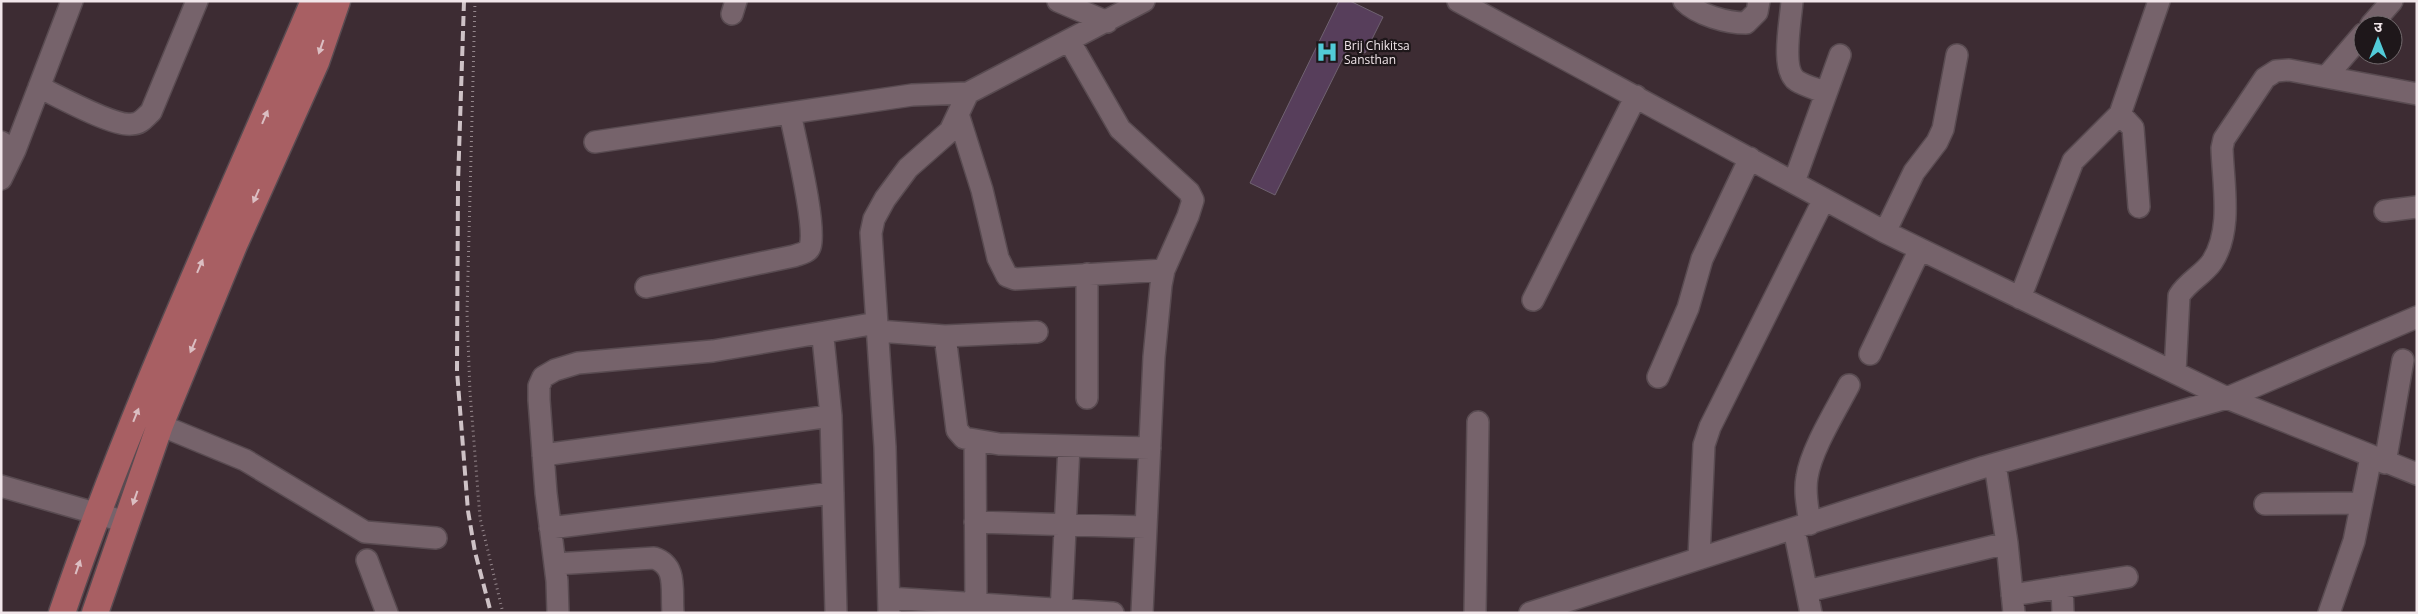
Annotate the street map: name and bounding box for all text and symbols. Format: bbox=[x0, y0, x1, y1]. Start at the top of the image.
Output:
north arrow bbox=[2353, 15, 2403, 65]
text: उ bbox=[2374, 17, 2383, 36]
place label: Brij Chikitsa Sansthan bbox=[1344, 37, 1410, 68]
hospital icon: Brij Chikitsa Sansthan bbox=[1314, 39, 1340, 65]
one-way arrow bbox=[317, 40, 324, 55]
one-way arrow bbox=[262, 110, 270, 124]
one-way arrow bbox=[252, 189, 260, 203]
one-way arrow bbox=[197, 259, 205, 273]
one-way arrow bbox=[188, 339, 196, 353]
one-way arrow bbox=[133, 408, 141, 422]
one-way arrow bbox=[131, 490, 138, 505]
one-way arrow bbox=[74, 559, 82, 574]

